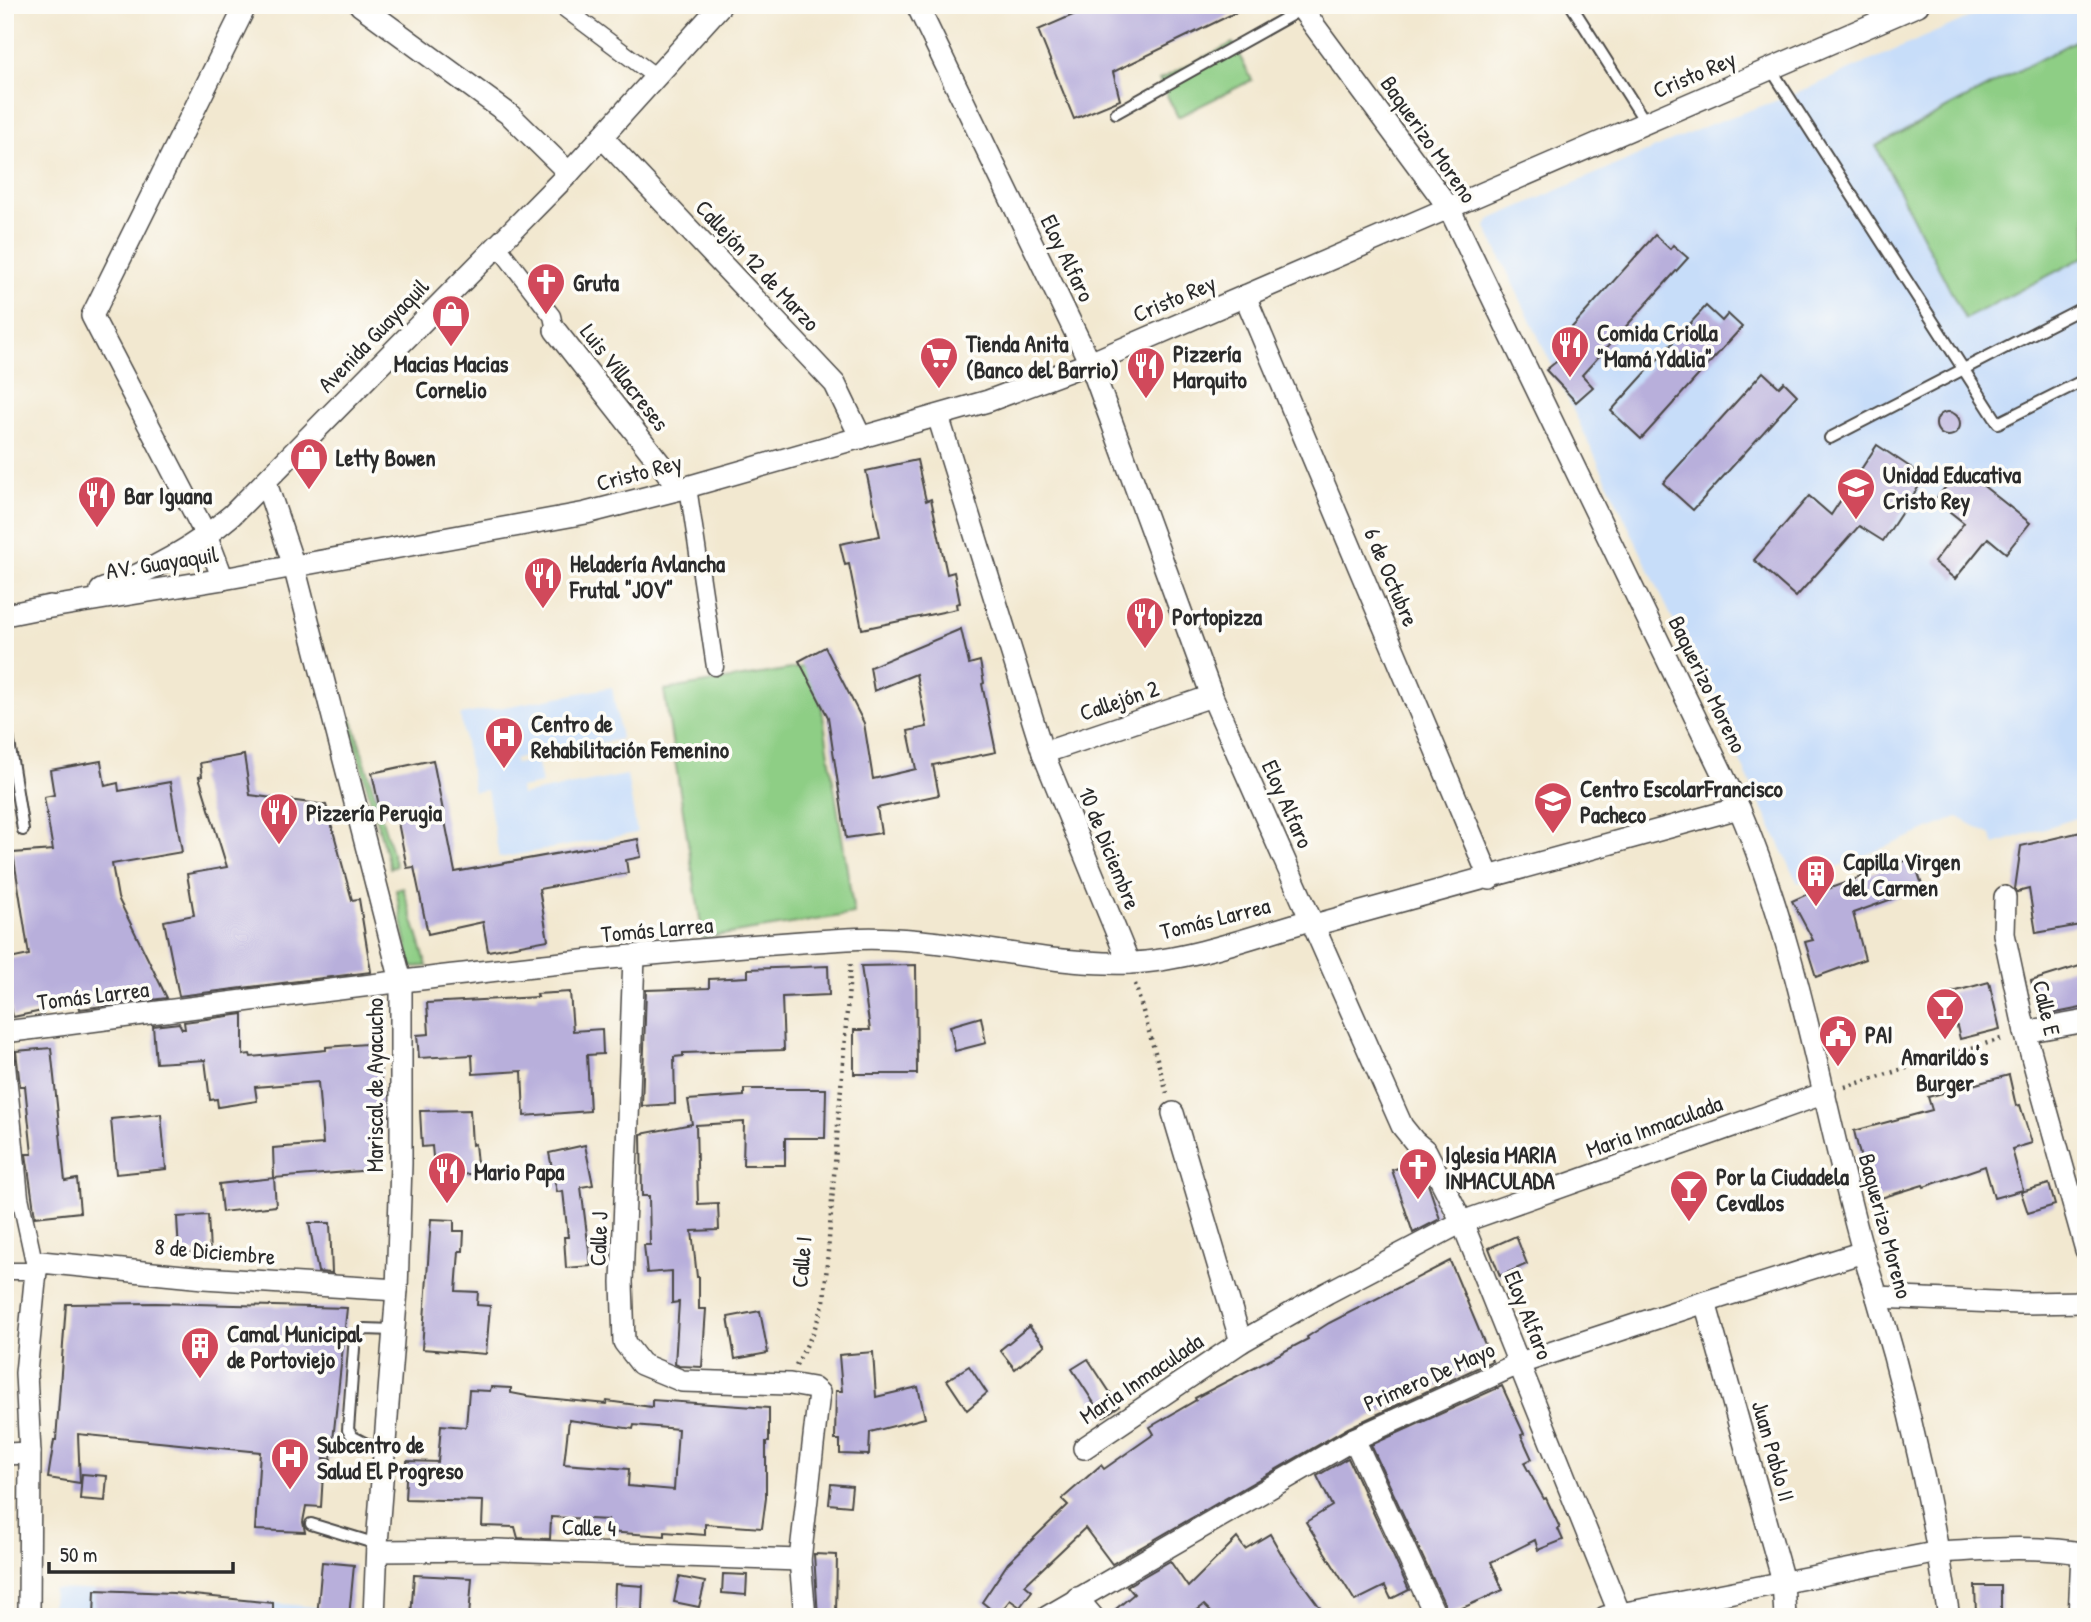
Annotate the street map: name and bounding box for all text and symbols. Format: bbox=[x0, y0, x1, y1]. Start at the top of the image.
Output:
street label: Cristo Rey bbox=[1648, 43, 1740, 105]
street label: Baquerizo Moreno bbox=[1374, 69, 1484, 209]
street label: Callejón 12 de Marzo bbox=[689, 192, 827, 338]
street label: Eloy Alfaro bbox=[1034, 209, 1102, 307]
church icon: Gruta bbox=[525, 261, 567, 316]
place label: Gruta bbox=[573, 267, 619, 298]
street label: Cristo Rey bbox=[1128, 267, 1220, 329]
street label: Avenida Guayaquil bbox=[311, 271, 436, 399]
shop icon: Macias Macias Cornelio bbox=[430, 293, 472, 348]
street label: Luis Villacreses bbox=[573, 317, 677, 437]
place label: Comida Criolla "Mamá Ydalia" bbox=[1597, 317, 1718, 374]
restaurant icon: Comida Criolla "Mamá Ydalia" bbox=[1549, 324, 1591, 379]
place label: Tienda Anita (Banco del Barrio) bbox=[965, 328, 1119, 385]
supermarket icon: Tienda Anita (Banco del Barrio) bbox=[918, 335, 960, 390]
place label: Pizzería Marquito bbox=[1173, 338, 1247, 396]
restaurant icon: Pizzería Marquito bbox=[1125, 345, 1167, 400]
place label: Macias Macias Cornelio bbox=[394, 348, 508, 405]
shop icon: Letty Bowen bbox=[288, 436, 330, 491]
place label: Letty Bowen bbox=[336, 442, 436, 474]
street label: Cristo Rey bbox=[593, 446, 685, 498]
place label: Unidad Educativa Cristo Rey bbox=[1883, 459, 2021, 517]
school or university icon: Unidad Educativa Cristo Rey bbox=[1835, 466, 1877, 521]
restaurant icon: Bar Iguana bbox=[76, 474, 118, 529]
place label: Bar Iguana bbox=[124, 480, 212, 512]
street label: 6 de Octubre bbox=[1357, 523, 1427, 631]
street label: AV. Guayaquil bbox=[104, 538, 221, 586]
place label: Heladería Avlancha Frutal "JOV" bbox=[569, 548, 725, 605]
restaurant icon: Heladería Avlancha Frutal "JOV" bbox=[522, 555, 564, 610]
restaurant icon: Portopizza bbox=[1124, 595, 1166, 650]
place label: Portopizza bbox=[1172, 601, 1262, 633]
street label: Baquerizo Moreno bbox=[1661, 610, 1755, 758]
street label: Callejón 2 bbox=[1075, 672, 1163, 728]
place label: Centro de Rehabilitación Femenino bbox=[531, 708, 730, 765]
hospital icon: Centro de Rehabilitación Femenino bbox=[483, 715, 525, 770]
street label: Eloy Alfaro bbox=[1255, 755, 1321, 853]
place label: Centro EscolarFrancisco Pacheco bbox=[1580, 773, 1783, 830]
school or university icon: Centro EscolarFrancisco Pacheco bbox=[1532, 780, 1574, 835]
street label: 10 de Diciembre bbox=[1071, 782, 1149, 914]
restaurant icon: Pizzería Perugia bbox=[258, 791, 300, 846]
place label: Pizzería Perugia bbox=[306, 797, 442, 829]
place label: Capilla Virgen del Carmen bbox=[1843, 846, 1961, 903]
building icon: Capilla Virgen del Carmen bbox=[1795, 853, 1837, 908]
street label: Tomás Larrea bbox=[1157, 889, 1273, 947]
street label: Tomás Larrea bbox=[600, 909, 714, 949]
street label: Tomás Larrea bbox=[35, 973, 151, 1017]
street label: Calle E bbox=[2026, 977, 2068, 1039]
bar icon: Amarildo's Burger bbox=[1924, 986, 1966, 1041]
street label: Mariscal de Ayacucho bbox=[359, 998, 390, 1172]
public building icon: PAI bbox=[1817, 1013, 1859, 1068]
place label: PAI bbox=[1865, 1019, 1893, 1050]
place label: Amarildo's Burger bbox=[1902, 1041, 1989, 1099]
street label: Maria Inmaculada bbox=[1582, 1087, 1726, 1165]
place label: Iglesia MARIA INMACULADA bbox=[1445, 1139, 1557, 1196]
church icon: Iglesia MARIA INMACULADA bbox=[1397, 1146, 1439, 1201]
restaurant icon: Mario Papa bbox=[426, 1150, 468, 1205]
street label: Baquerizo Moreno bbox=[1852, 1150, 1920, 1302]
place label: Mario Papa bbox=[474, 1156, 564, 1188]
place label: Por la Ciudadela Cevallos bbox=[1716, 1161, 1849, 1218]
bar icon: Por la Ciudadela Cevallos bbox=[1668, 1168, 1710, 1223]
street label: Calle J bbox=[582, 1211, 614, 1267]
street label: 8 de Diciembre bbox=[153, 1230, 277, 1272]
street label: Calle I bbox=[783, 1235, 819, 1289]
street label: Eloy Alfaro bbox=[1497, 1266, 1561, 1364]
place label: Camal Municipal de Portoviejo bbox=[227, 1318, 363, 1375]
building icon: Camal Municipal de Portoviejo bbox=[179, 1325, 221, 1380]
street label: Maria Inmaculada bbox=[1073, 1325, 1209, 1431]
street label: Primero De Mayo bbox=[1359, 1333, 1499, 1419]
street label: Juan Pablo II bbox=[1745, 1397, 1803, 1505]
place label: Subcentro de Salud El Progreso bbox=[317, 1429, 464, 1487]
hospital icon: Subcentro de Salud El Progreso bbox=[269, 1436, 311, 1491]
street label: Calle 4 bbox=[561, 1511, 617, 1543]
scale bar bbox=[49, 1531, 233, 1575]
text: 50 m bbox=[60, 1540, 97, 1569]

